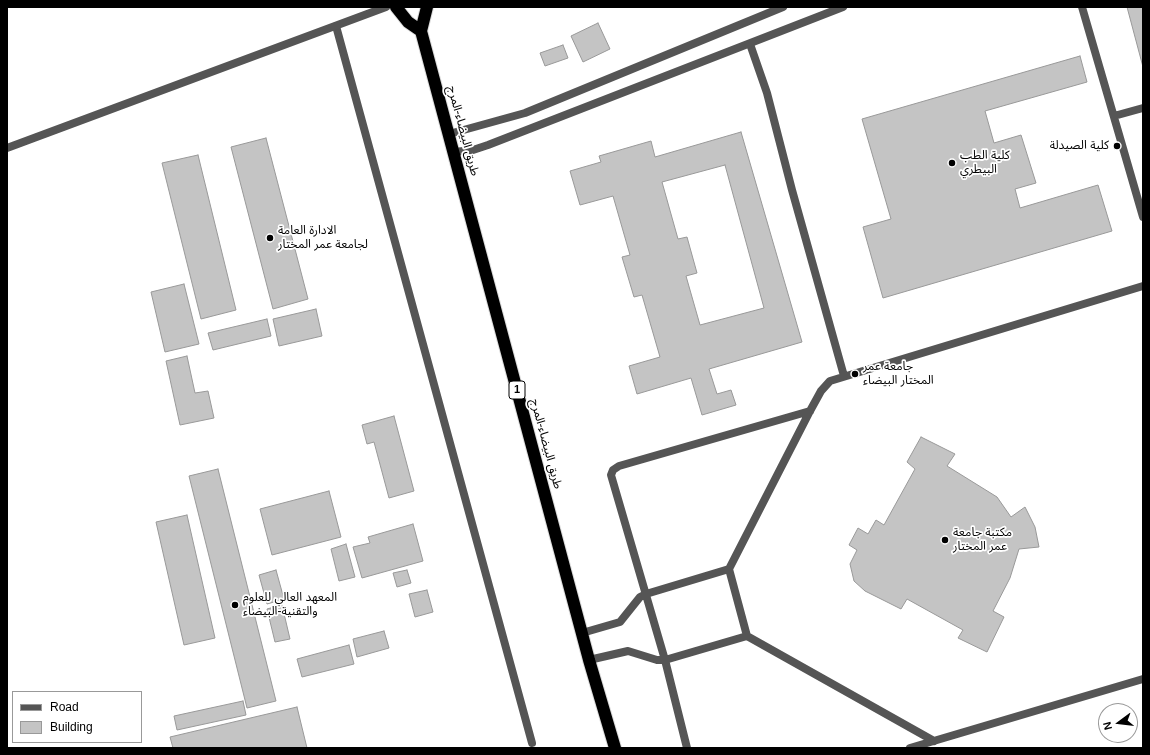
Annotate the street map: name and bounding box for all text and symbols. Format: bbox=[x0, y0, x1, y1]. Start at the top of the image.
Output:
street label: طريق البيضاء-المرج bbox=[444, 84, 482, 178]
place label: كلية الصيدلة bbox=[1050, 139, 1109, 153]
marker: كلية الصيدلة bbox=[1112, 141, 1122, 151]
place label: كلية الطب البيطري bbox=[960, 149, 1010, 177]
marker: كلية الطب البيطري bbox=[947, 158, 957, 168]
place label: الادارة العامة لجامعة عمر المختار bbox=[278, 224, 368, 252]
marker: الادارة العامة لجامعة عمر المختار bbox=[265, 233, 275, 243]
place label: جامعة عمر المختار البيضاء bbox=[863, 360, 934, 388]
marker: جامعة عمر المختار البيضاء bbox=[850, 369, 860, 379]
road number: 1 bbox=[509, 381, 525, 399]
street label: طريق البيضاء-المرج bbox=[527, 397, 565, 491]
place label: مكتبة جامعة عمر المختار bbox=[953, 526, 1012, 554]
marker: مكتبة جامعة عمر المختار bbox=[940, 535, 950, 545]
place label: المعهد العالي للعلوم والتقنية-البيضاء bbox=[243, 591, 337, 619]
marker: المعهد العالي للعلوم والتقنية-البيضاء bbox=[230, 600, 240, 610]
legend bbox=[12, 691, 142, 743]
text: Road bbox=[50, 700, 79, 714]
north arrow bbox=[1098, 703, 1138, 743]
text: Building bbox=[50, 720, 93, 734]
text: N bbox=[1101, 720, 1114, 731]

